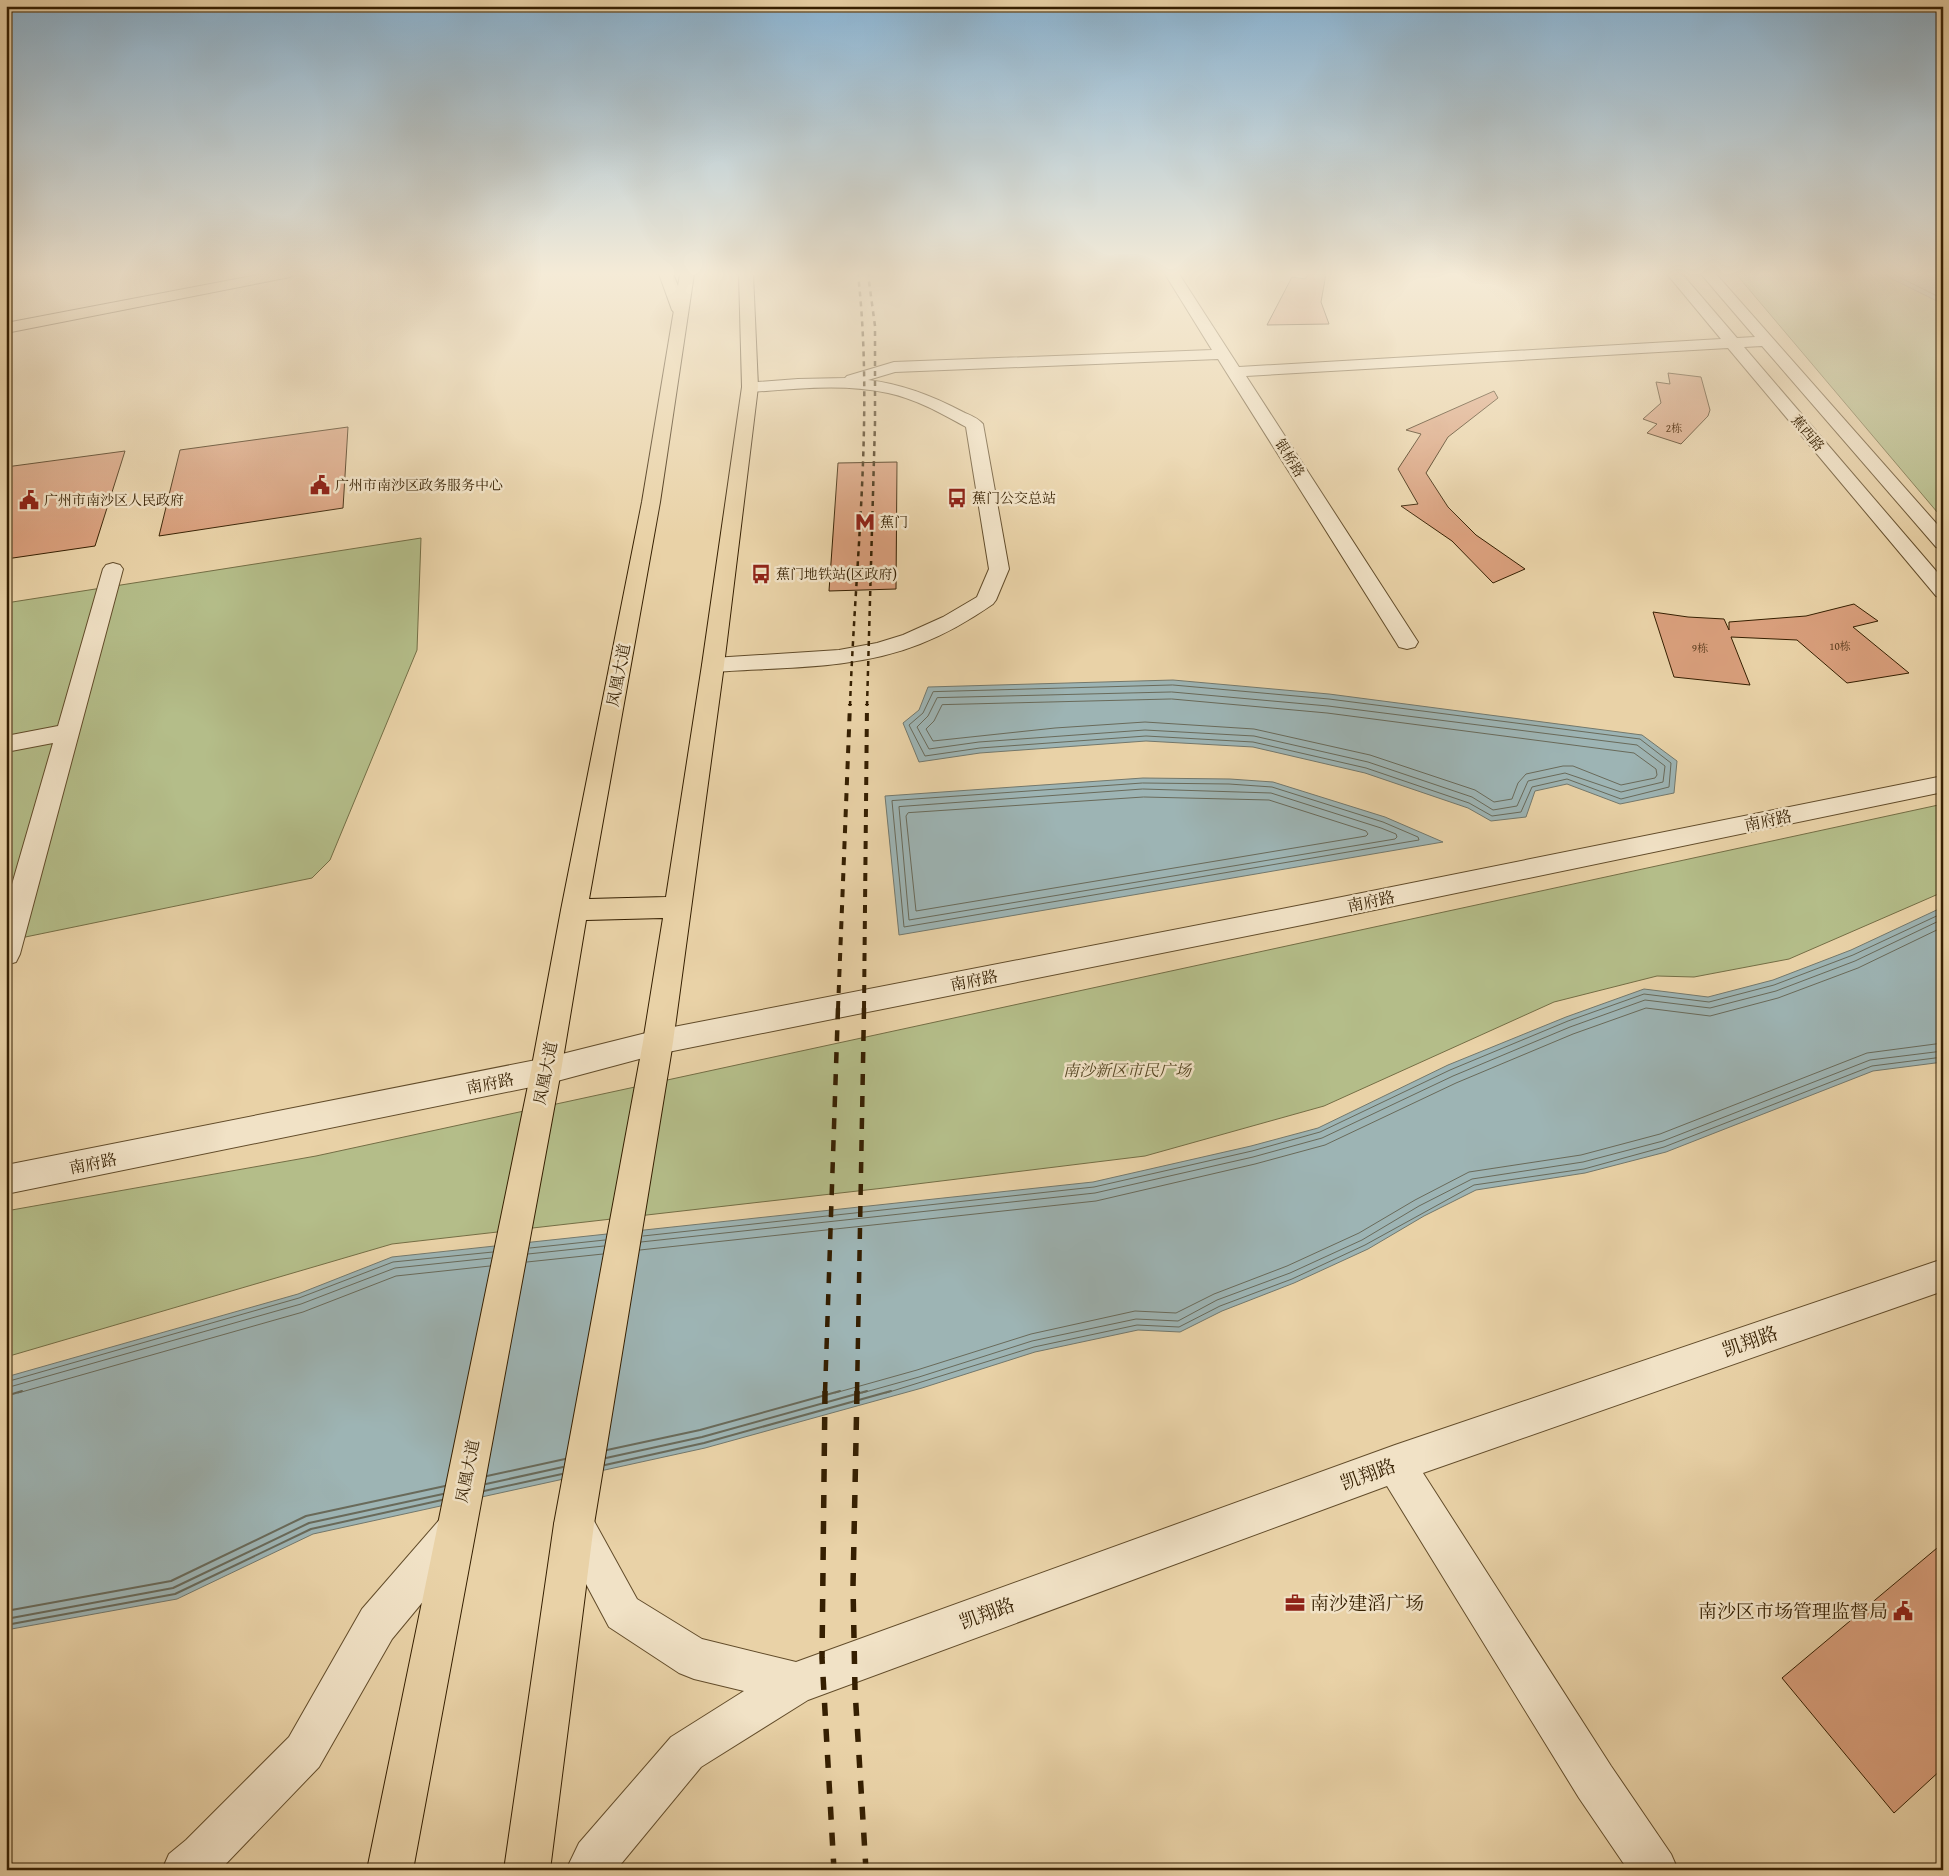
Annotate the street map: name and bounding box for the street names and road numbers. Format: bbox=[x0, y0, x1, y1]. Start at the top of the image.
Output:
street label: 蕉西路 bbox=[1787, 410, 1829, 456]
street label: 银桥路 bbox=[1270, 435, 1310, 481]
street label: 凤凰大道 bbox=[600, 641, 636, 709]
street label: 南府路 bbox=[1742, 803, 1794, 837]
street label: 南府路 bbox=[1345, 884, 1397, 918]
street label: 南府路 bbox=[948, 964, 1000, 996]
street label: 凤凰大道 bbox=[527, 1039, 563, 1107]
street label: 南府路 bbox=[464, 1067, 516, 1099]
street label: 南府路 bbox=[67, 1147, 119, 1179]
street label: 凯翔路 bbox=[1718, 1318, 1782, 1364]
street label: 凤凰大道 bbox=[449, 1437, 485, 1505]
street label: 凯翔路 bbox=[1336, 1451, 1400, 1497]
street label: 凯翔路 bbox=[955, 1590, 1019, 1636]

